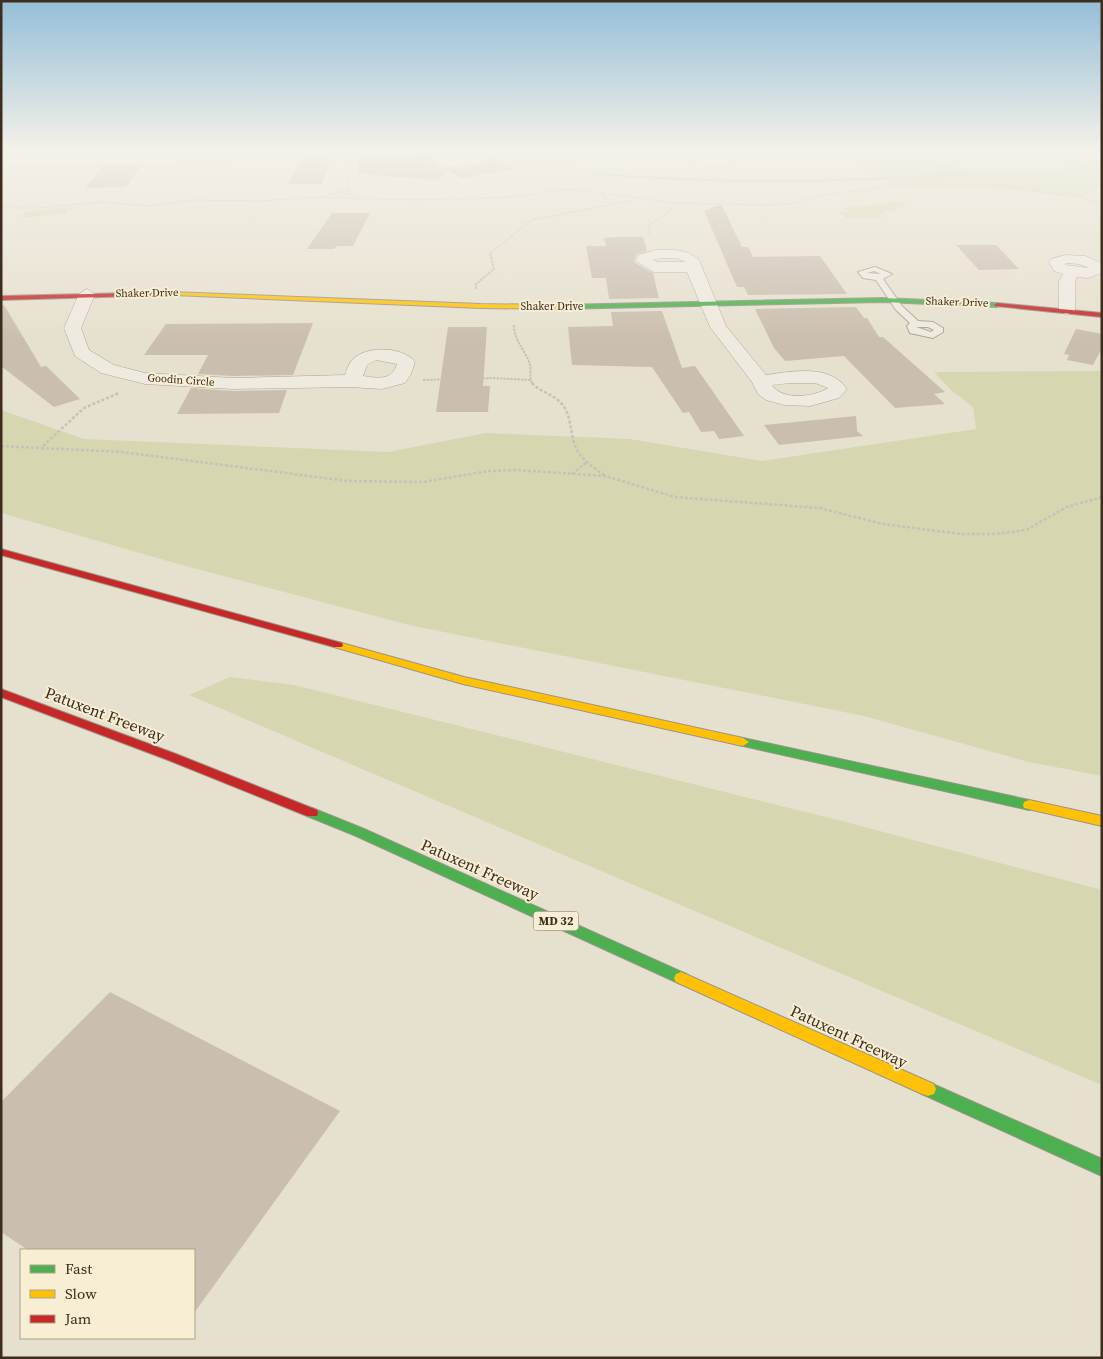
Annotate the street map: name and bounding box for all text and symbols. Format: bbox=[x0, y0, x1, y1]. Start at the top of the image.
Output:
street label: Shaker Drive bbox=[115, 285, 179, 301]
street label: Shaker Drive bbox=[925, 293, 989, 311]
street label: Shaker Drive bbox=[521, 299, 584, 314]
street label: Goodin Circle bbox=[147, 370, 215, 390]
street label: Patuxent Freeway bbox=[42, 681, 169, 747]
street label: Patuxent Freeway bbox=[418, 833, 543, 905]
road number: MD 32 bbox=[534, 911, 578, 930]
street label: Patuxent Freeway bbox=[787, 999, 912, 1073]
legend bbox=[20, 1249, 195, 1339]
text: Fast bbox=[65, 1258, 92, 1279]
text: Slow bbox=[65, 1283, 97, 1304]
text: Jam bbox=[64, 1308, 92, 1329]

